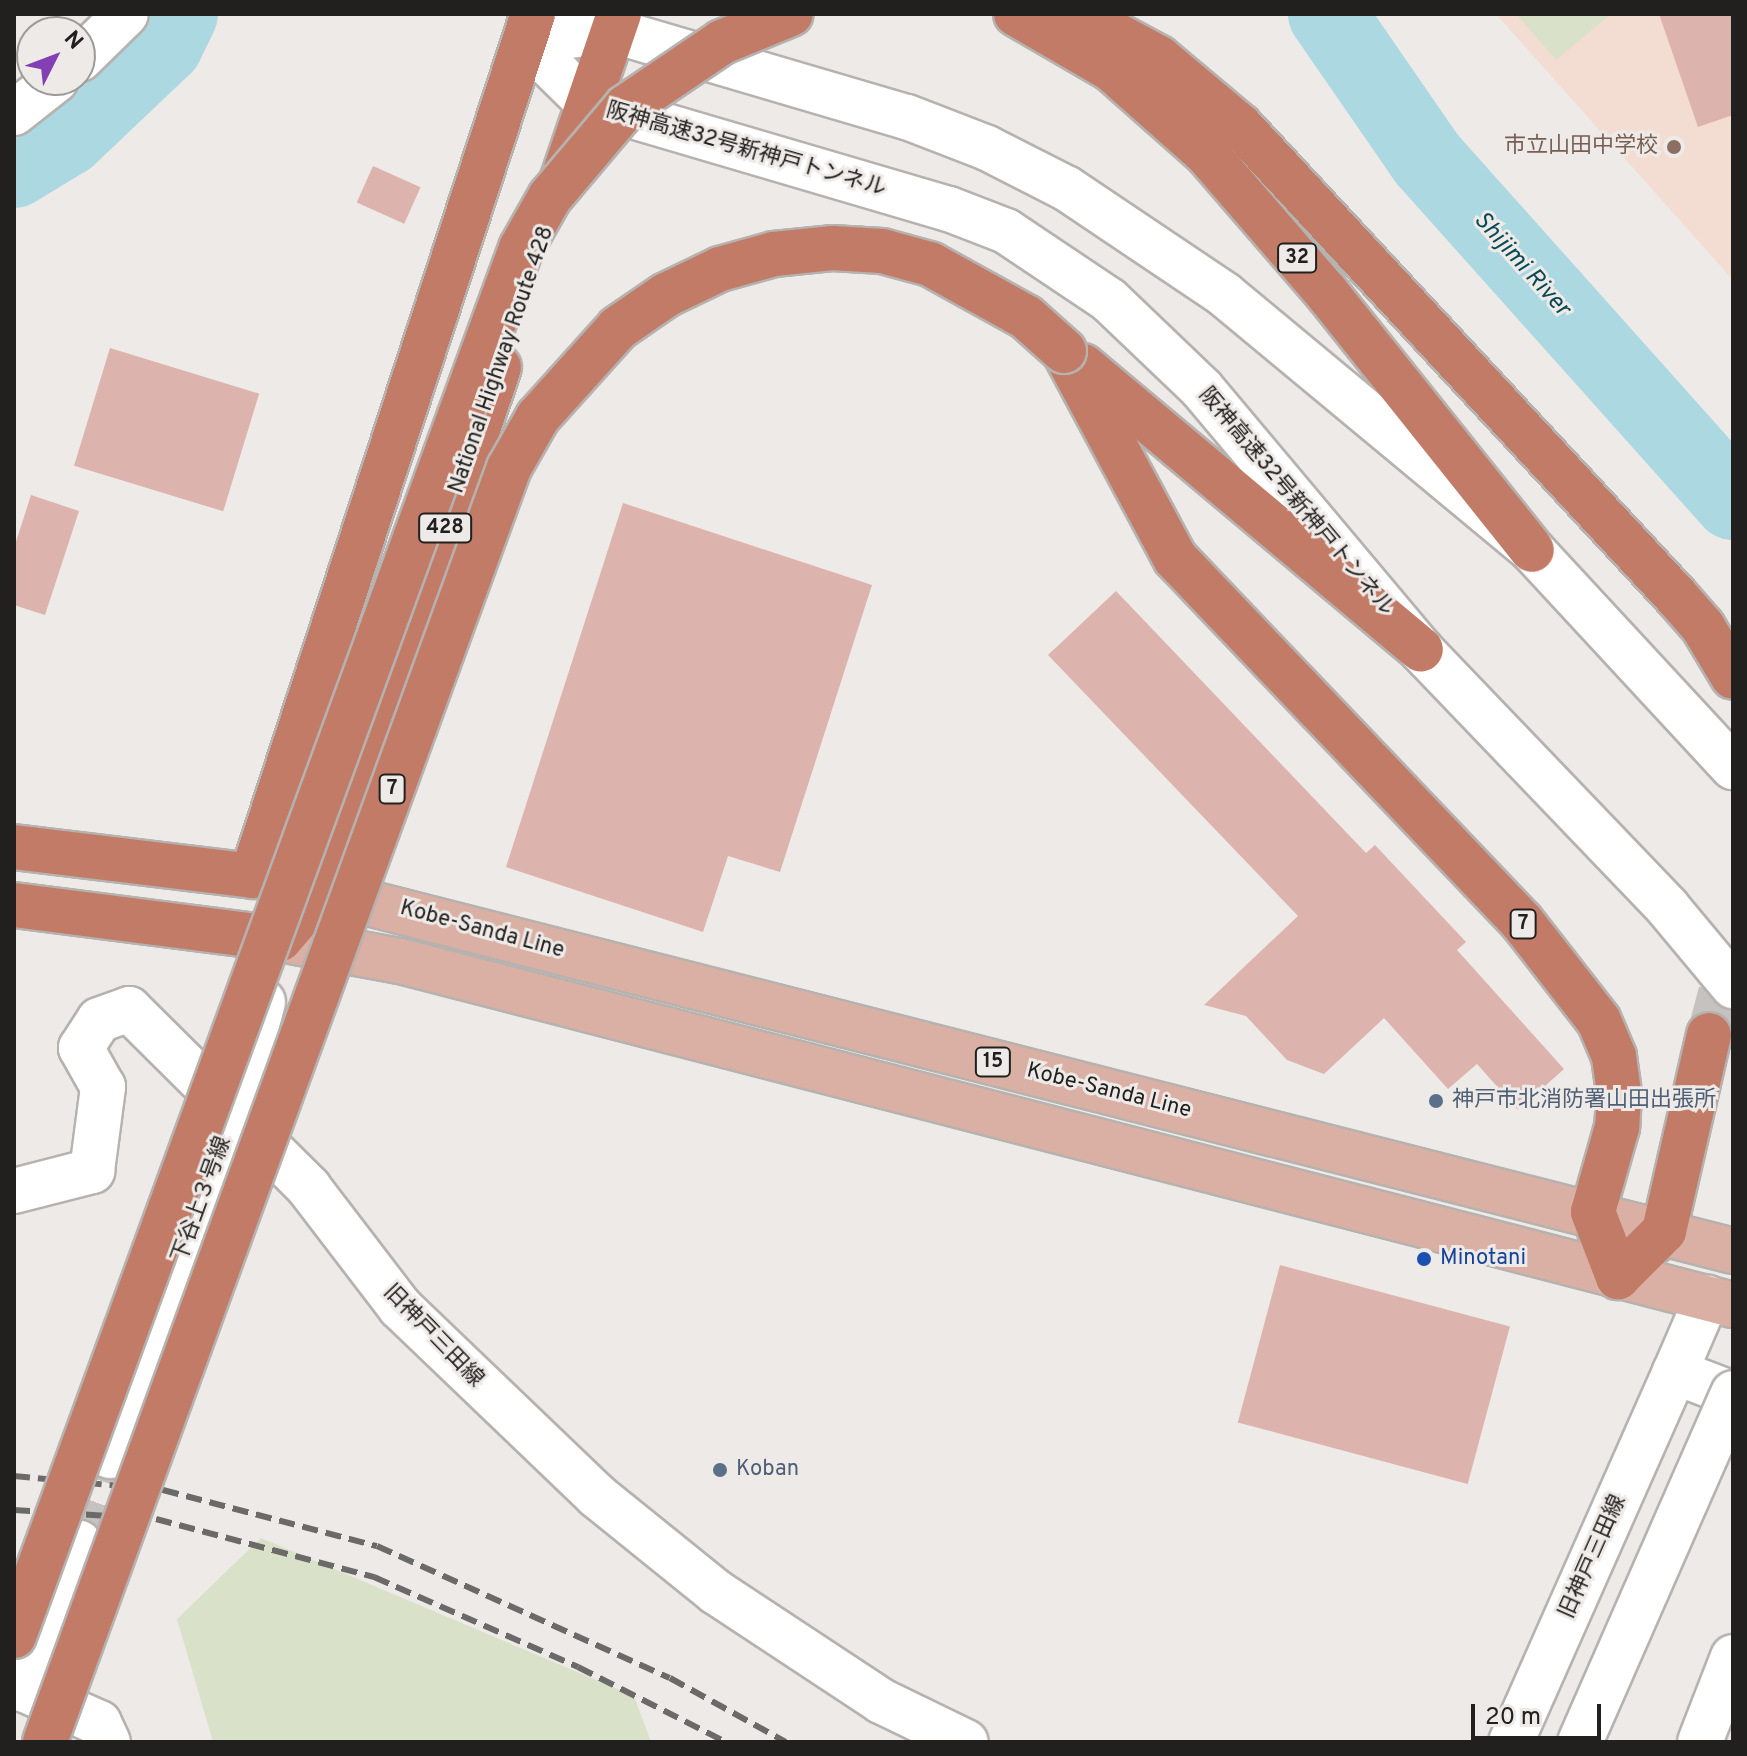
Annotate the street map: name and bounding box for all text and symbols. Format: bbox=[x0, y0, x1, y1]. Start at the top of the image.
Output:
north arrow bbox=[16, 16, 96, 96]
text: N bbox=[57, 26, 88, 56]
street label: 阪神高速32号新神戸トンネル bbox=[603, 97, 889, 203]
place label: 市立山田中学校 bbox=[1504, 134, 1658, 160]
marker: 市立山田中学校 bbox=[1665, 138, 1683, 156]
water label: Shijimi River bbox=[1467, 207, 1575, 323]
street label: National Highway Route 428 bbox=[444, 223, 560, 497]
road number: 32 bbox=[1277, 242, 1317, 274]
street label: 阪神高速32号新神戸トンネル bbox=[1193, 382, 1399, 622]
road number: 428 bbox=[417, 512, 473, 544]
road number: 7 bbox=[378, 773, 406, 805]
street label: Kobe-Sanda Line bbox=[397, 895, 567, 965]
road number: 7 bbox=[1509, 908, 1537, 940]
road number: 15 bbox=[973, 1046, 1013, 1078]
street label: Kobe-Sanda Line bbox=[1024, 1058, 1194, 1124]
place label: 神戸市北消防署山田出張所 bbox=[1452, 1088, 1716, 1114]
marker: 神戸市北消防署山田出張所 bbox=[1427, 1092, 1445, 1110]
street label: 下谷上３号線 bbox=[167, 1133, 237, 1267]
place label: Minotani bbox=[1440, 1246, 1526, 1272]
marker: Minotani bbox=[1415, 1250, 1433, 1268]
street label: 旧神戸三田線 bbox=[378, 1279, 488, 1393]
place label: Koban bbox=[736, 1457, 799, 1483]
marker: Koban bbox=[711, 1461, 729, 1479]
street label: 旧神戸三田線 bbox=[1554, 1491, 1632, 1623]
scale bar bbox=[1475, 1688, 1605, 1738]
text: 20 m bbox=[1485, 1703, 1541, 1733]

